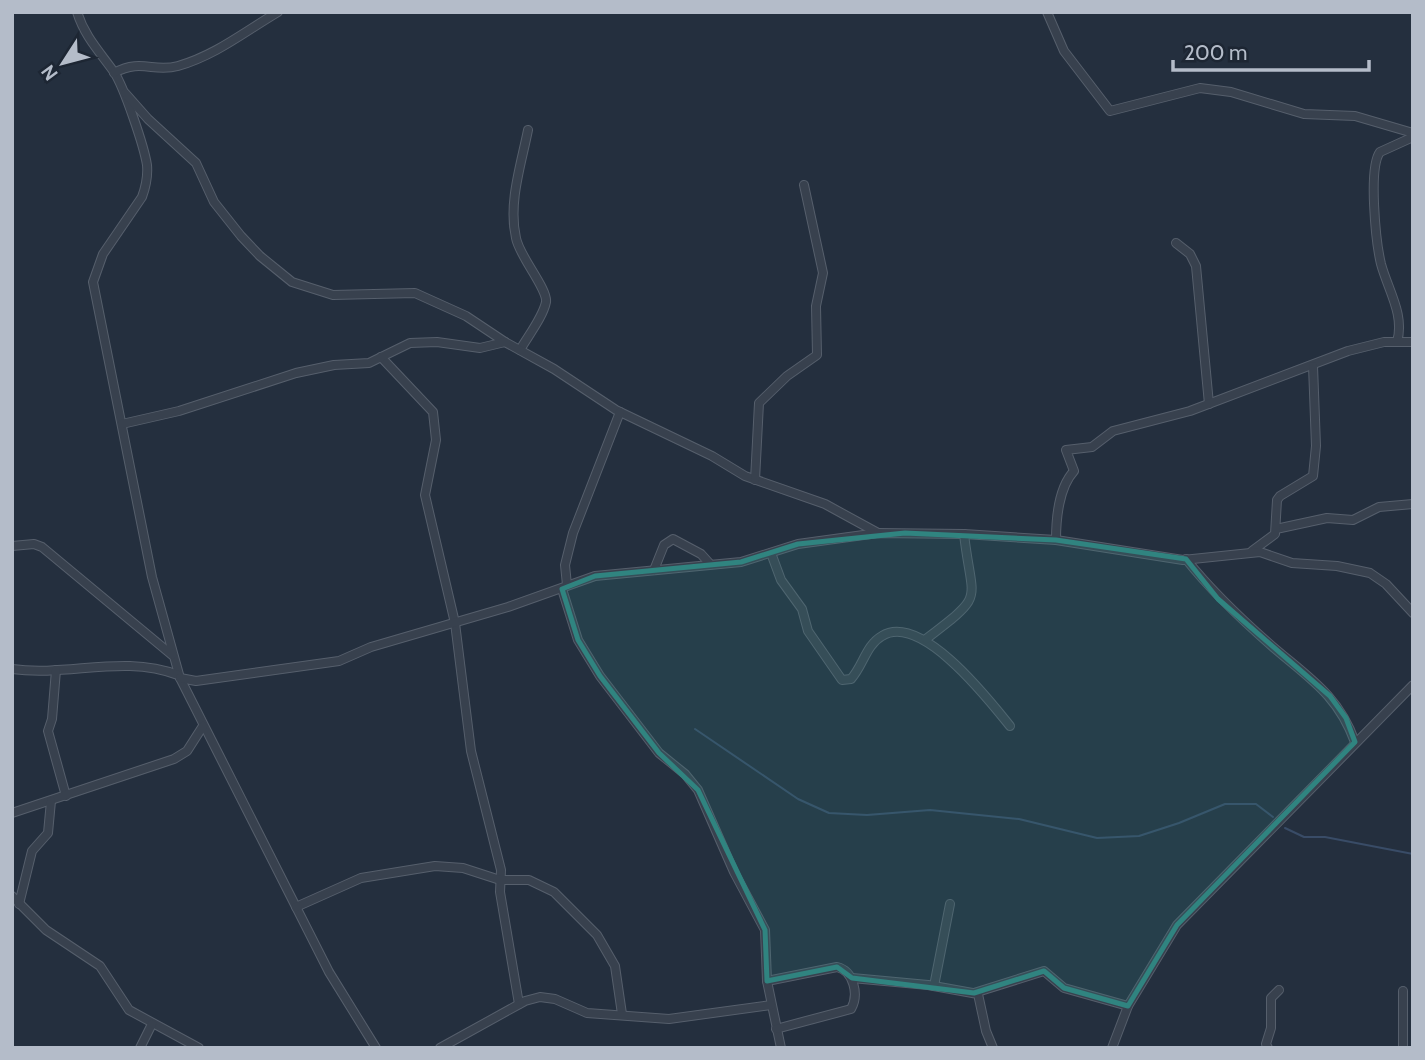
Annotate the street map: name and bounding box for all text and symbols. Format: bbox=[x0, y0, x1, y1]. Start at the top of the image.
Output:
north arrow bbox=[28, 28, 98, 98]
scale bar bbox=[1173, 28, 1369, 72]
text: 200 m bbox=[1184, 40, 1247, 65]
text: N bbox=[36, 61, 63, 85]

